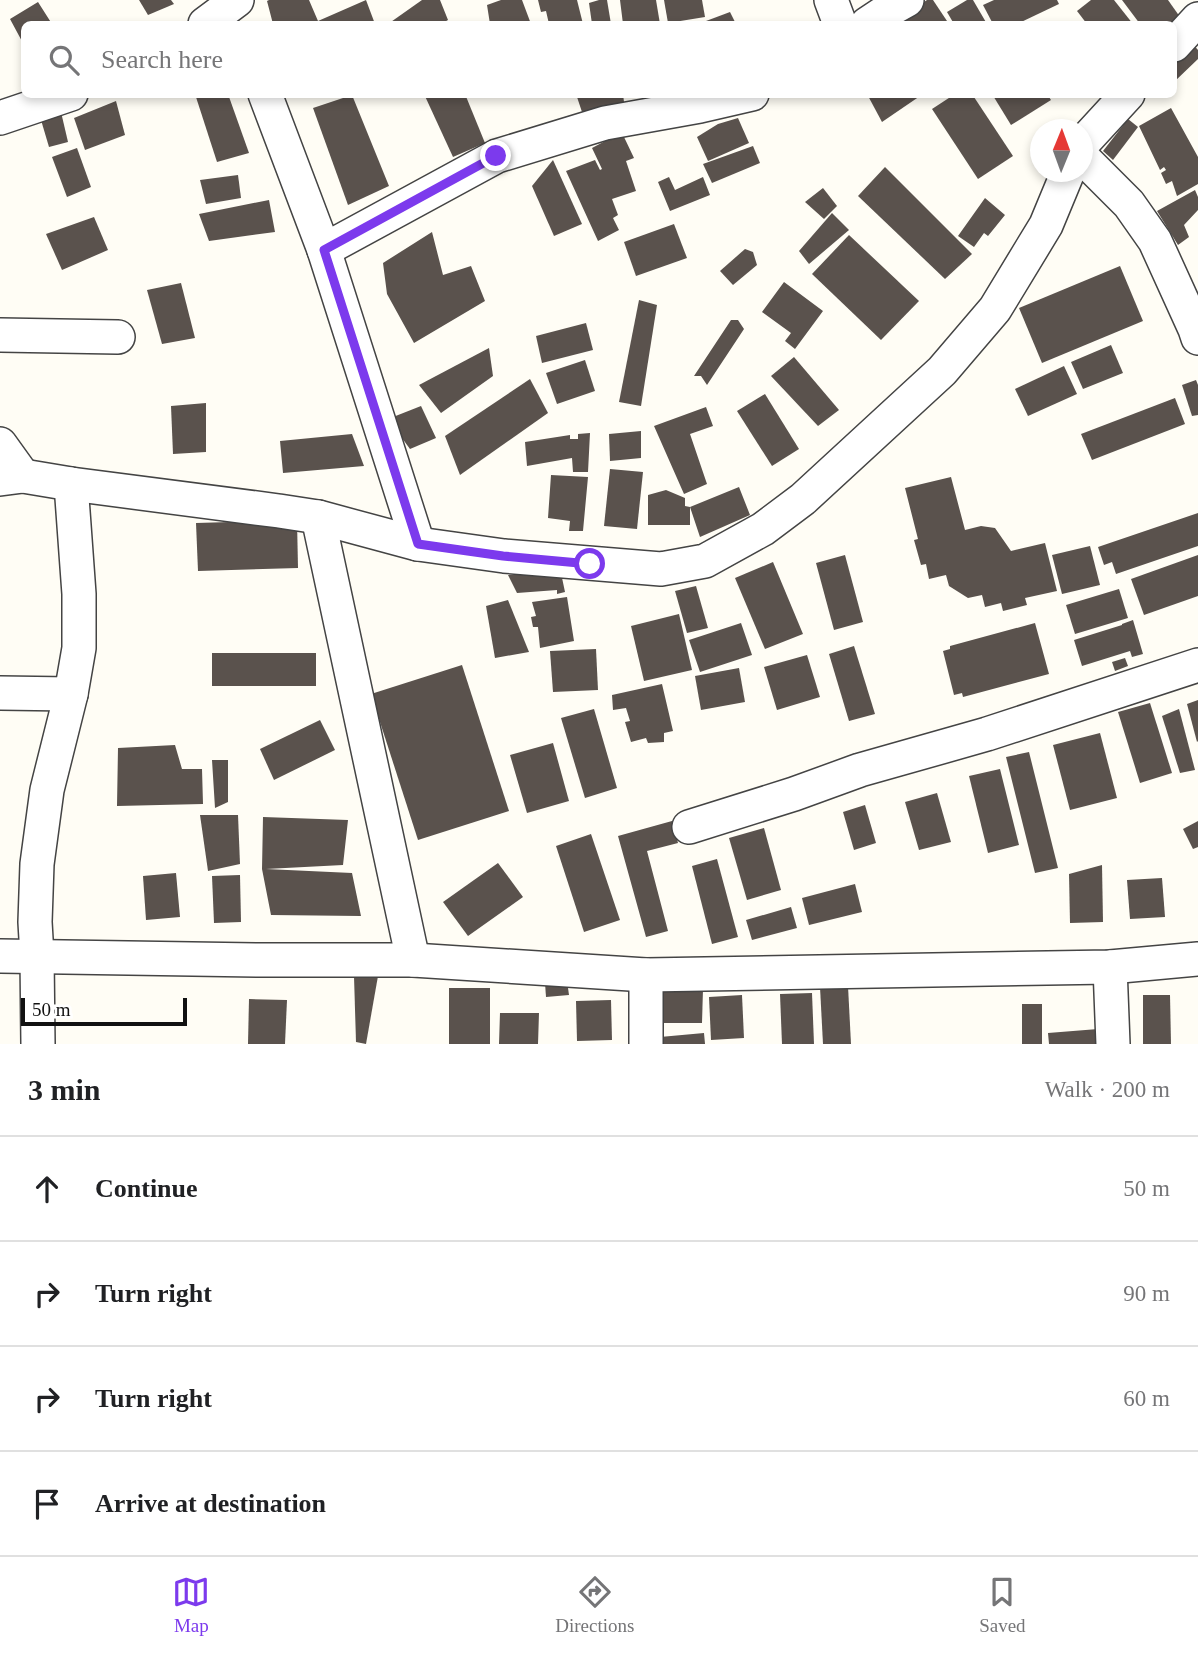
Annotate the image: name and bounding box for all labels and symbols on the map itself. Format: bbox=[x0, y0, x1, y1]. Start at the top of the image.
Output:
north arrow bbox=[1030, 119, 1093, 182]
route end bbox=[480, 140, 511, 171]
route start bbox=[574, 548, 605, 579]
scale bar bbox=[21, 995, 187, 1027]

